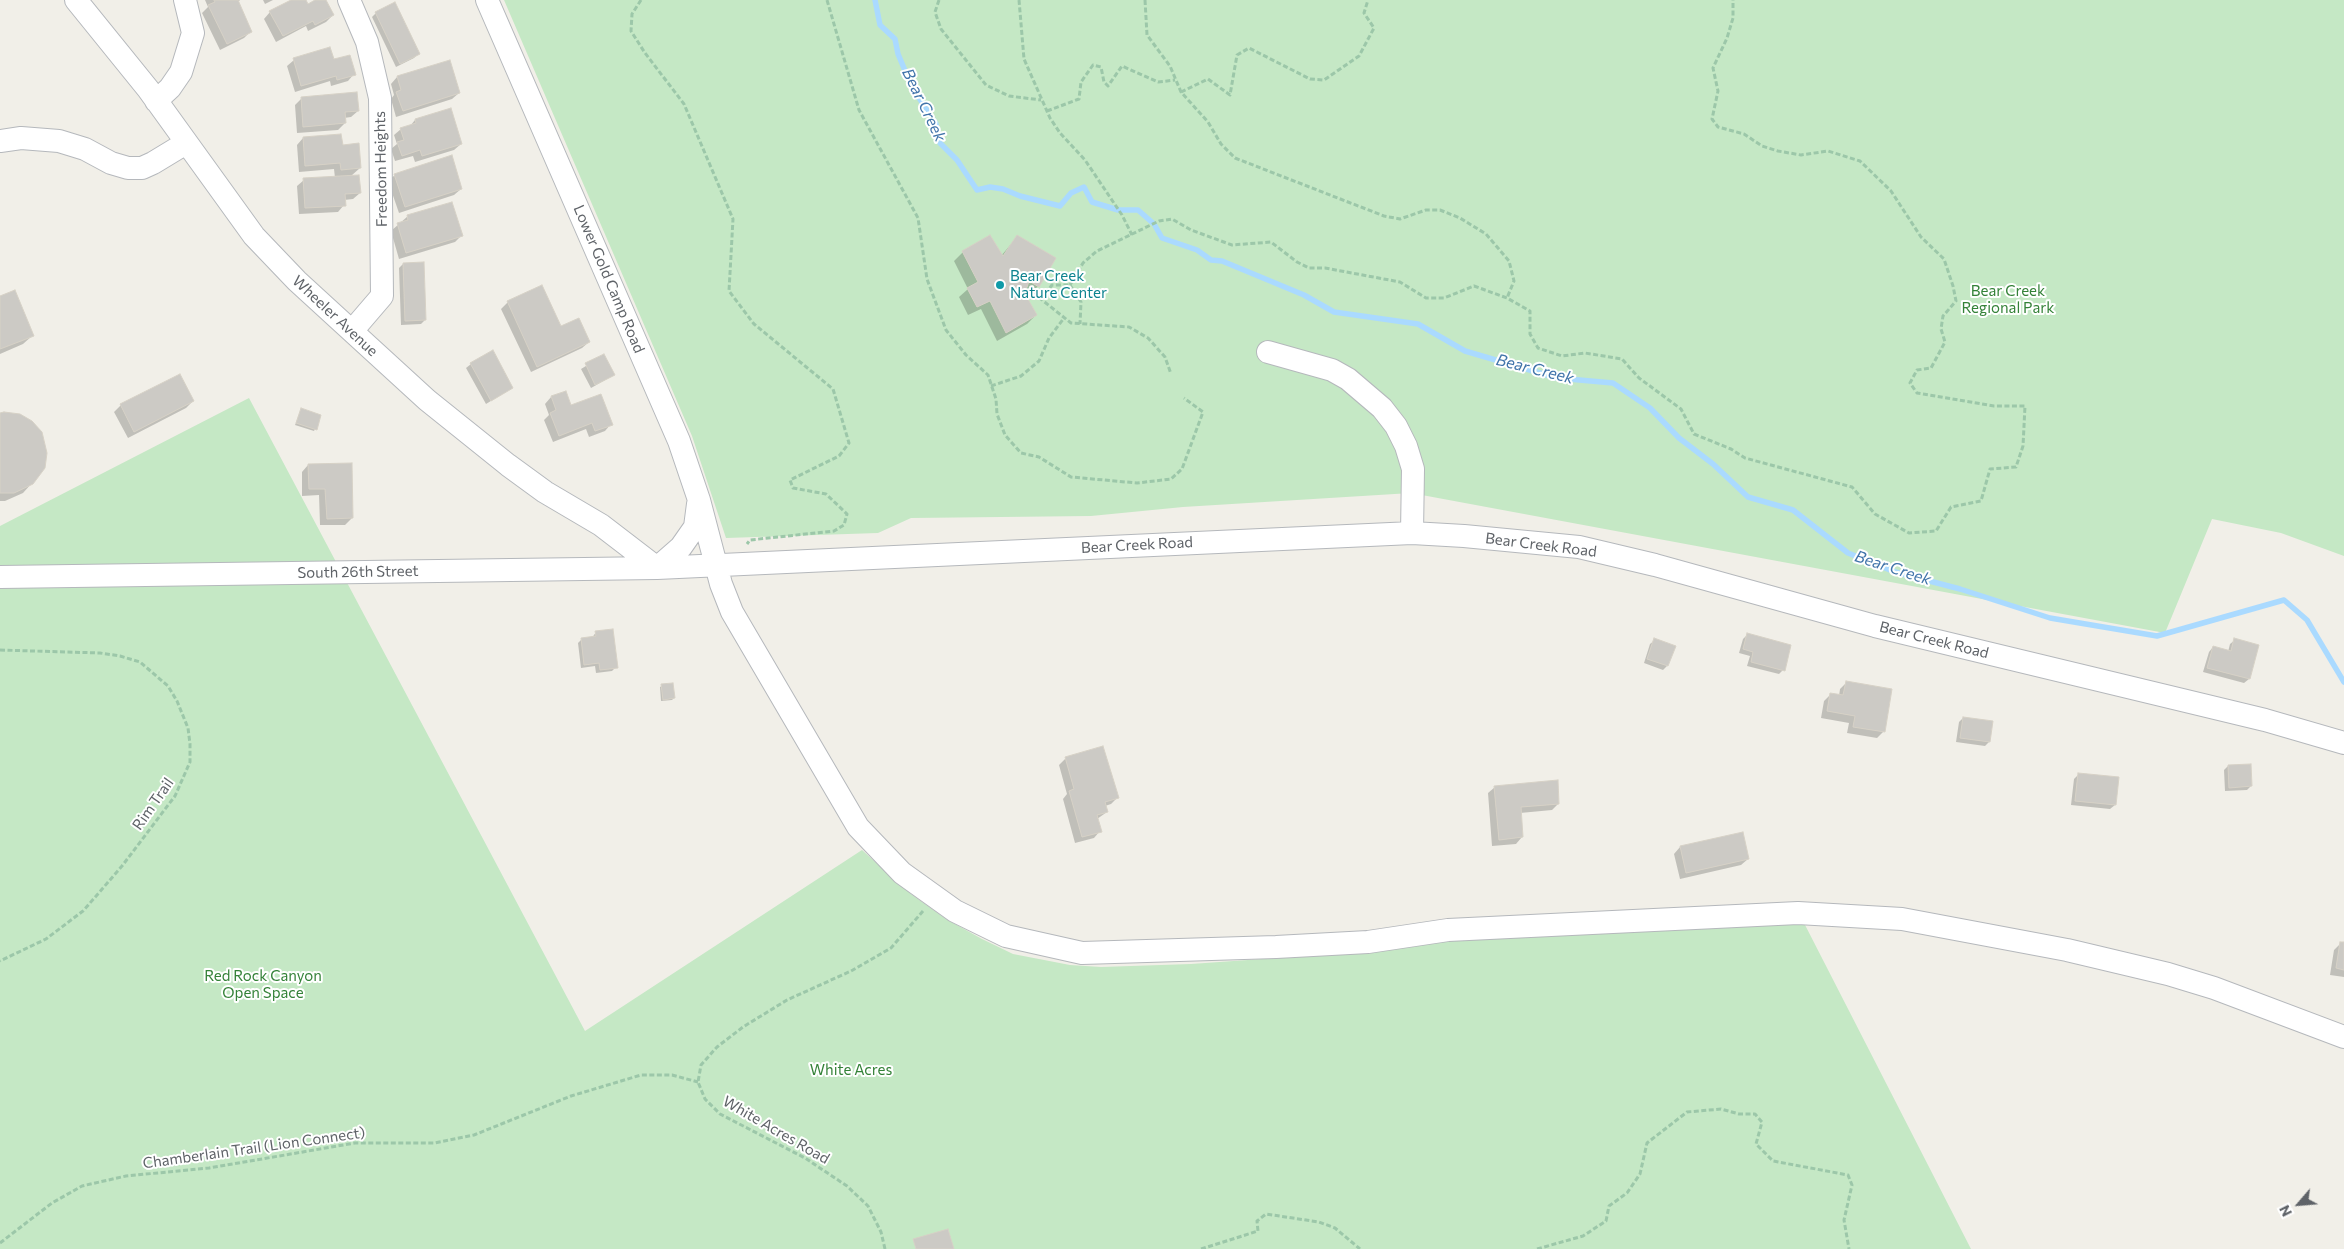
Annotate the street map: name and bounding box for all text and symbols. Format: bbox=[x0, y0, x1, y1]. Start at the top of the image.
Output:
water label: Bear Creek bbox=[898, 65, 950, 145]
street label: Freedom Heights bbox=[371, 111, 391, 227]
street label: Lower Gold Camp Road bbox=[570, 202, 648, 356]
place label: Bear Creek Nature Center bbox=[1010, 267, 1107, 302]
street label: Wheeler Avenue bbox=[289, 272, 381, 360]
marker: Bear Creek Nature Center bbox=[994, 279, 1006, 291]
park label: Bear Creek Regional Park bbox=[1962, 282, 2054, 317]
water label: Bear Creek bbox=[1494, 350, 1576, 388]
street label: Bear Creek Road bbox=[1484, 529, 1598, 561]
street label: Bear Creek Road bbox=[1081, 533, 1193, 557]
water label: Bear Creek bbox=[1852, 547, 1934, 589]
street label: South 26th Street bbox=[297, 562, 419, 582]
street label: Bear Creek Road bbox=[1877, 618, 1991, 662]
street label: Rim Trail bbox=[129, 774, 177, 834]
park label: Red Rock Canyon Open Space bbox=[204, 967, 322, 1002]
park label: White Acres bbox=[810, 1061, 892, 1079]
street label: White Acres Road bbox=[719, 1092, 833, 1168]
street label: Chamberlain Trail (Lion Connect) bbox=[142, 1123, 366, 1173]
north arrow bbox=[2274, 1179, 2324, 1229]
text: N bbox=[2275, 1203, 2295, 1220]

